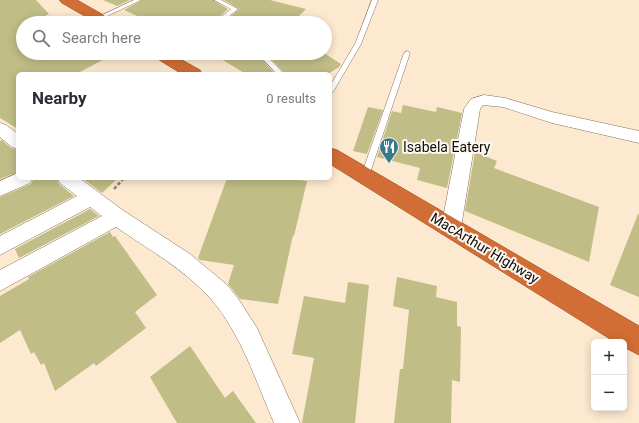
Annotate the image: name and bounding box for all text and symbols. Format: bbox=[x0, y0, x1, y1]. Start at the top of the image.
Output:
search box bbox=[16, 16, 332, 60]
icon: search bbox=[30, 27, 52, 49]
text: Search here bbox=[62, 29, 141, 47]
text: Nearby bbox=[32, 88, 87, 108]
text: 0 results bbox=[266, 91, 316, 106]
restaurant icon: Isabela Eatery bbox=[378, 136, 400, 164]
place label: Isabela Eatery bbox=[403, 139, 491, 155]
street label: MacArthur Highway bbox=[428, 209, 542, 287]
map controls bbox=[591, 339, 627, 411]
button: + bbox=[591, 339, 627, 375]
button: − bbox=[591, 375, 627, 411]

